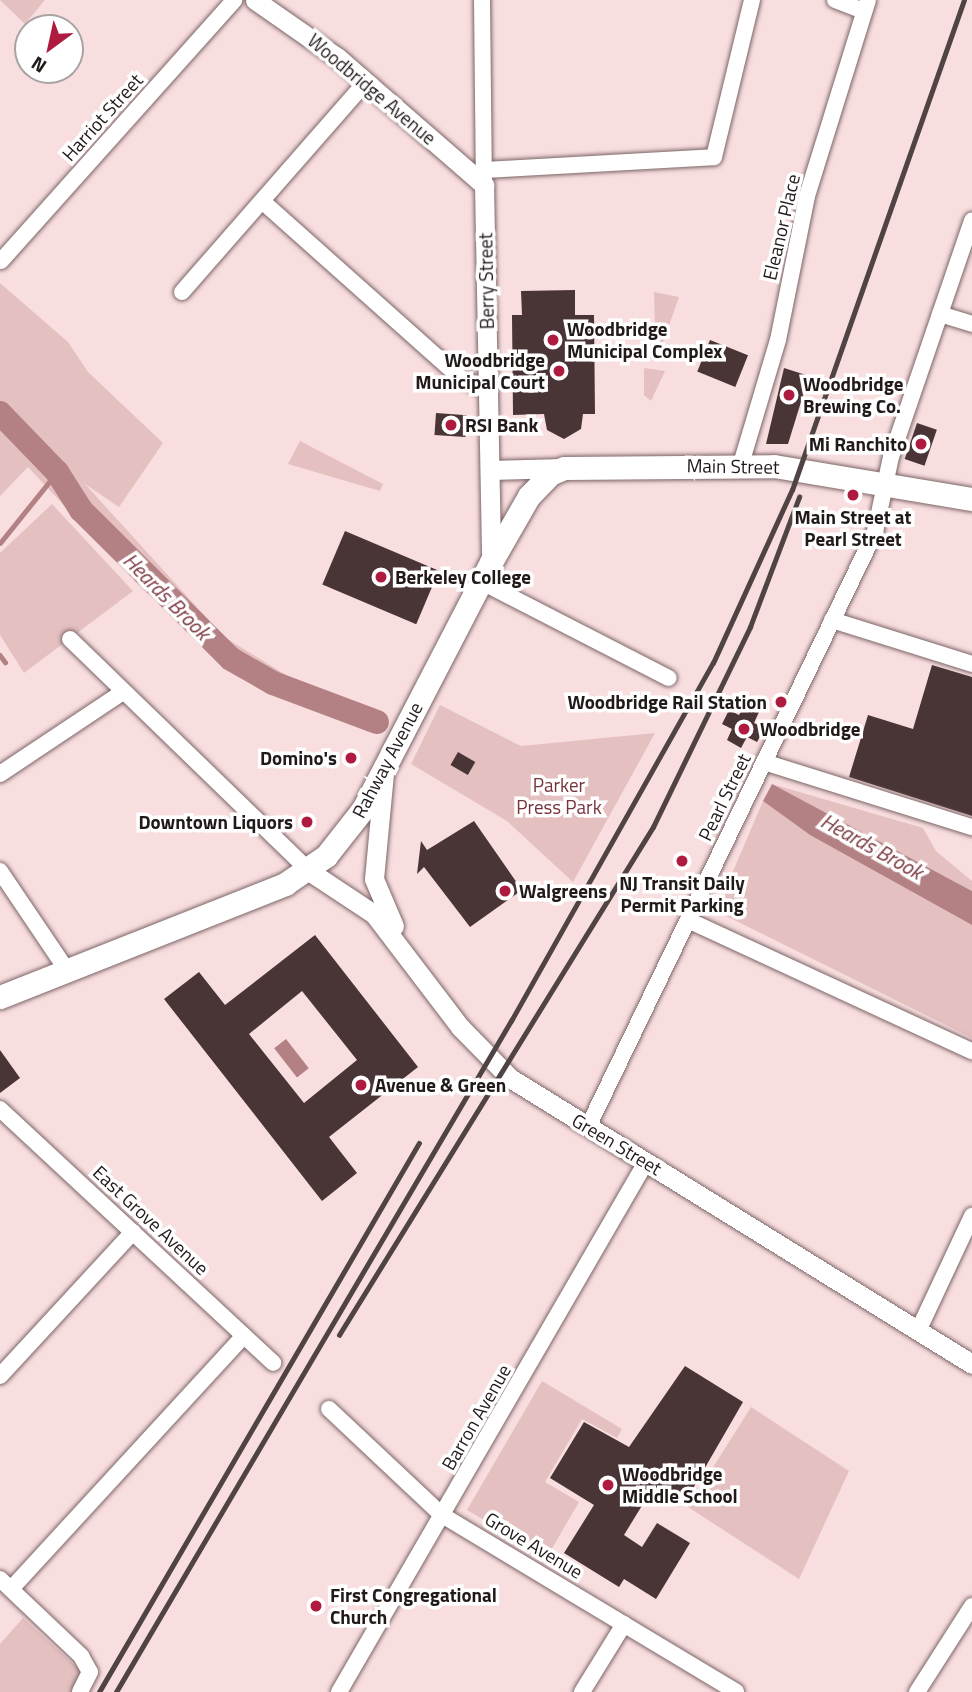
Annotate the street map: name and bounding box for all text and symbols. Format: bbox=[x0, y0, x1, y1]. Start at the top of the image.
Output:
north arrow bbox=[14, 14, 84, 84]
street label: Woodbridge Avenue bbox=[303, 29, 441, 149]
text: N bbox=[25, 50, 52, 81]
street label: Harriot Street bbox=[57, 69, 147, 165]
street label: Eleanor Place bbox=[758, 172, 804, 282]
street label: Berry Street bbox=[474, 232, 498, 330]
place label: Woodbridge Municipal Complex bbox=[567, 318, 722, 362]
marker: Woodbridge Municipal Complex bbox=[545, 332, 561, 348]
place label: Woodbridge Municipal Court bbox=[415, 349, 545, 393]
marker: Woodbridge Municipal Court bbox=[551, 363, 567, 379]
place label: Woodbridge Brewing Co. bbox=[803, 373, 904, 417]
marker: Woodbridge Brewing Co. bbox=[781, 387, 797, 403]
place label: RSI Bank bbox=[465, 414, 538, 436]
marker: RSI Bank bbox=[443, 417, 459, 433]
place label: Mi Ranchito bbox=[809, 433, 907, 455]
marker: Mi Ranchito bbox=[913, 436, 929, 452]
street label: Main Street bbox=[686, 454, 780, 478]
marker: Main Street at Pearl Street bbox=[845, 487, 861, 503]
place label: Main Street at Pearl Street bbox=[795, 506, 911, 550]
water label: Heards Brook bbox=[118, 547, 216, 645]
place label: Berkeley College bbox=[395, 566, 531, 588]
marker: Berkeley College bbox=[373, 569, 389, 585]
place label: Woodbridge Rail Station bbox=[567, 691, 767, 713]
marker: Woodbridge Rail Station bbox=[773, 694, 789, 710]
street label: Rahway Avenue bbox=[347, 698, 427, 822]
place label: Woodbridge bbox=[760, 718, 861, 740]
marker: Woodbridge bbox=[734, 719, 754, 739]
place label: Domino's bbox=[260, 747, 337, 769]
marker: Domino's bbox=[343, 750, 359, 766]
street label: Pearl Street bbox=[693, 750, 755, 844]
park label: Parker Press Park bbox=[516, 774, 602, 818]
water label: Heards Brook bbox=[817, 808, 927, 884]
place label: Downtown Liquors bbox=[138, 811, 293, 833]
marker: Downtown Liquors bbox=[299, 814, 315, 830]
marker: NJ Transit Daily Permit Parking bbox=[674, 853, 690, 869]
place label: NJ Transit Daily Permit Parking bbox=[619, 872, 745, 916]
place label: Walgreens bbox=[519, 880, 607, 902]
marker: Walgreens bbox=[497, 883, 513, 899]
place label: Avenue & Green bbox=[375, 1074, 506, 1096]
marker: Avenue & Green bbox=[353, 1077, 369, 1093]
street label: Green Street bbox=[568, 1108, 666, 1180]
street label: East Grove Avenue bbox=[88, 1161, 214, 1279]
street label: Barron Avenue bbox=[437, 1360, 515, 1474]
place label: Woodbridge Middle School bbox=[622, 1463, 738, 1507]
marker: Woodbridge Middle School bbox=[600, 1477, 616, 1493]
street label: Grove Avenue bbox=[481, 1507, 587, 1583]
place label: First Congregational Church bbox=[330, 1584, 497, 1628]
marker: First Congregational Church bbox=[308, 1598, 324, 1614]

